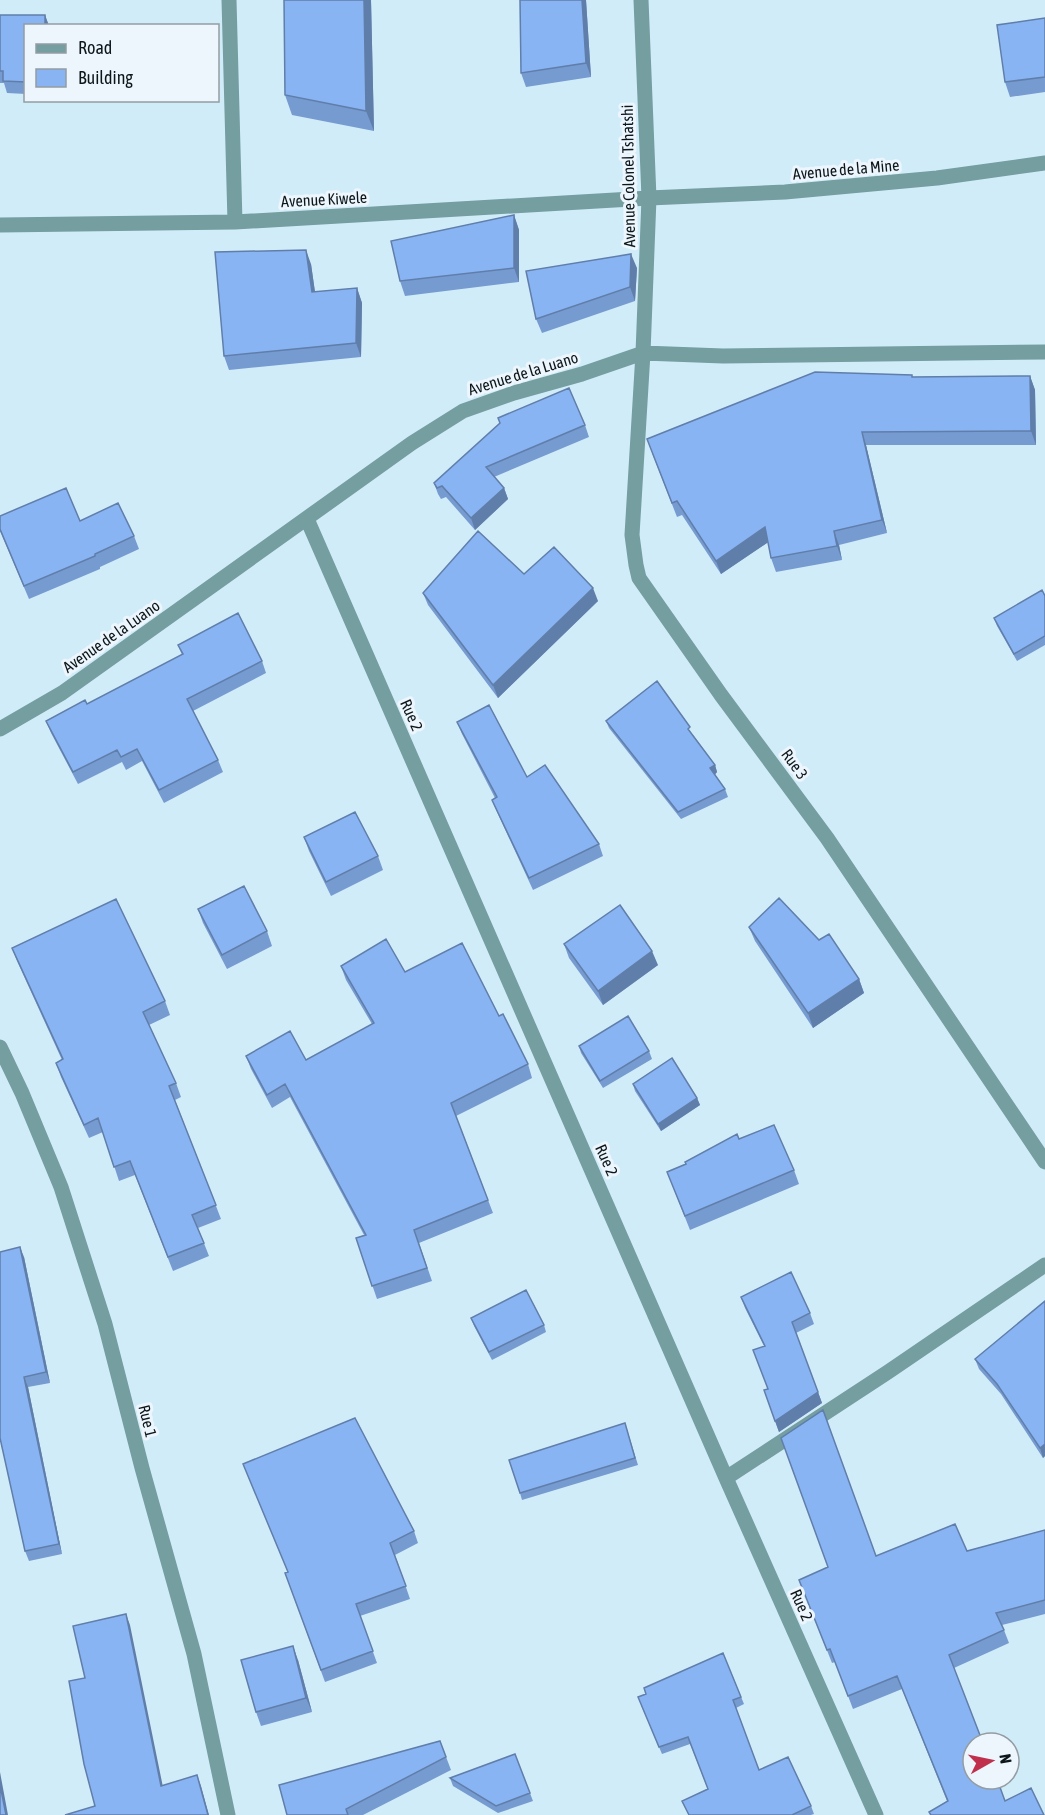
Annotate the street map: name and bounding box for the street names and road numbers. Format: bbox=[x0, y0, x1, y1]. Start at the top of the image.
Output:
street label: Avenue Colonel Tshatshi bbox=[618, 104, 638, 248]
street label: Avenue de la Mine bbox=[792, 155, 900, 183]
street label: Avenue Kiwele bbox=[281, 188, 367, 210]
street label: Avenue de la Luano bbox=[466, 348, 580, 398]
street label: Avenue de la Luano bbox=[59, 596, 163, 676]
street label: Rue 2 bbox=[397, 696, 427, 734]
street label: Rue 3 bbox=[778, 745, 812, 783]
street label: Rue 2 bbox=[592, 1141, 622, 1179]
street label: Rue 1 bbox=[135, 1403, 161, 1439]
street label: Rue 2 bbox=[787, 1586, 817, 1624]

